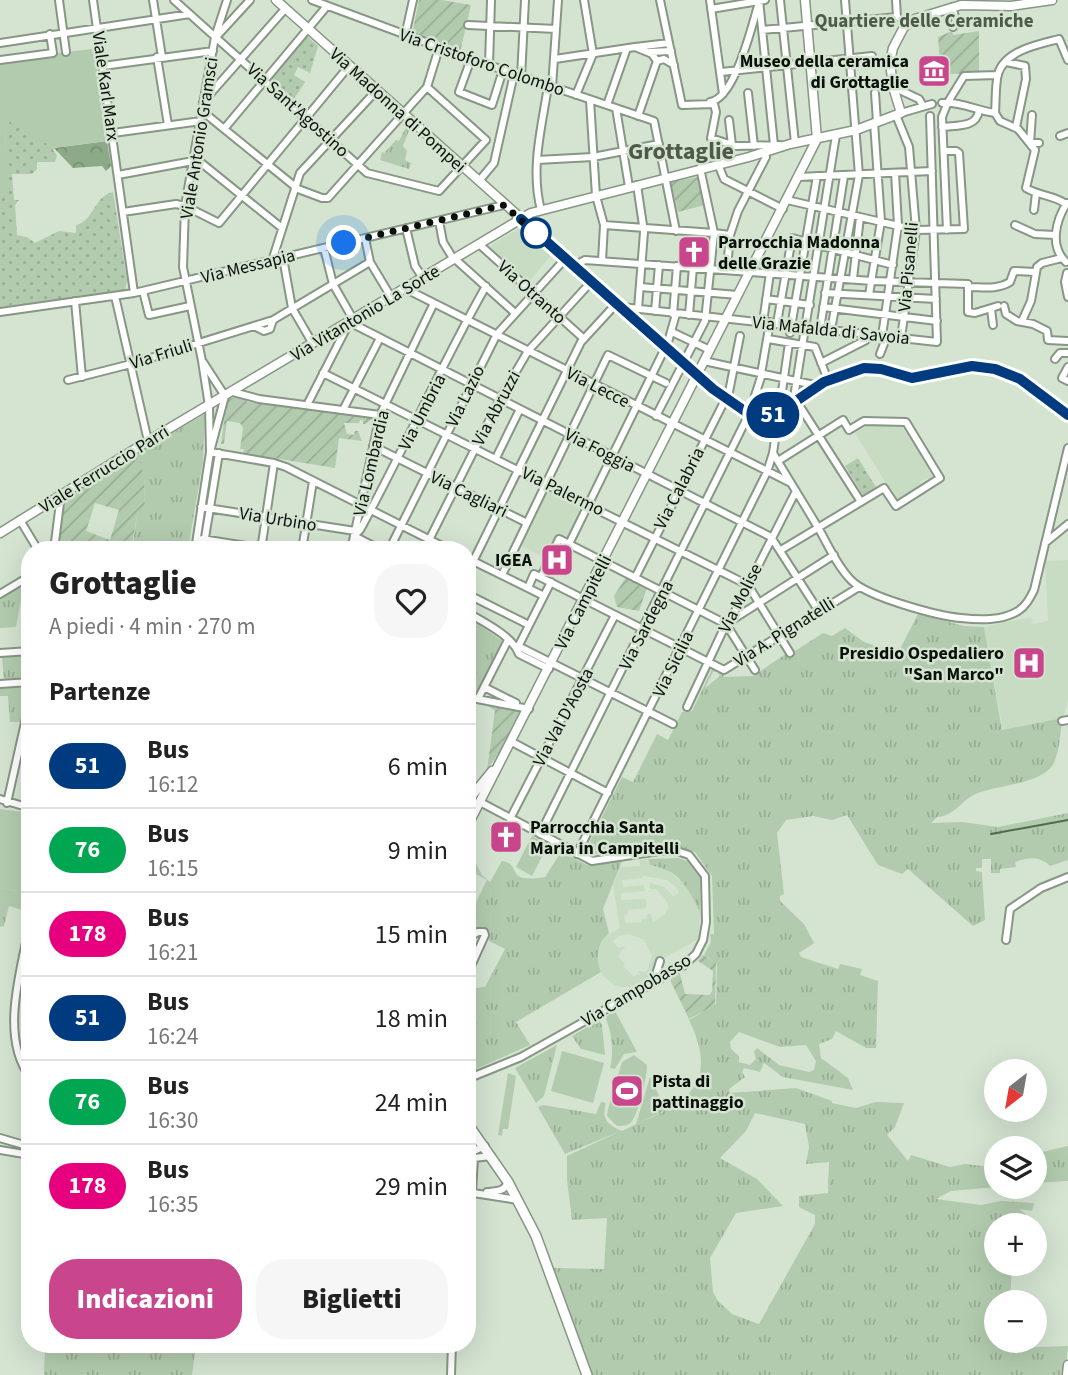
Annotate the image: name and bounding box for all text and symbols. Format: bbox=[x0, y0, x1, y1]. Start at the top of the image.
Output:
district label: Quartiere delle Ceramiche bbox=[814, 8, 1034, 35]
street label: Via Cristoforo Colombo bbox=[396, 22, 568, 103]
street label: Viale Karl Marx bbox=[85, 30, 126, 142]
street label: Via Madonna di Pompei bbox=[324, 42, 472, 179]
place label: Museo della ceramica di Grottaglie bbox=[740, 49, 909, 95]
museum icon: Museo della ceramica di Grottaglie bbox=[915, 52, 953, 90]
street label: Viale Antonio Gramsci bbox=[174, 55, 225, 221]
street label: Via Sant'Agostino bbox=[241, 58, 354, 163]
district label: Grottaglie bbox=[628, 134, 734, 169]
unlabelled marker bbox=[521, 218, 551, 248]
street label: Via Pisanelli bbox=[892, 221, 925, 313]
your location bbox=[326, 225, 361, 260]
place label: Parrocchia Madonna delle Grazie bbox=[718, 230, 880, 276]
church icon: Parrocchia Madonna delle Grazie bbox=[675, 233, 713, 271]
street label: Via Messapia bbox=[199, 243, 298, 290]
street label: Via Otranto bbox=[492, 255, 572, 330]
street label: Via Vitantonio La Sorte bbox=[286, 259, 444, 368]
street label: Via Mafalda di Savoia bbox=[751, 310, 911, 351]
street label: Via Friuli bbox=[127, 333, 196, 376]
street label: Via Lazio bbox=[440, 361, 491, 431]
street label: Via Lecce bbox=[562, 361, 634, 414]
street label: Via Abruzzi bbox=[466, 366, 527, 450]
street label: Via Umbria bbox=[393, 370, 452, 455]
line badge: 51 bbox=[742, 392, 804, 438]
text: 51 bbox=[760, 397, 786, 432]
street label: Via Lombardia bbox=[347, 408, 396, 519]
street label: Viale Ferruccio Parri bbox=[34, 419, 174, 519]
street label: Via Foggia bbox=[560, 422, 639, 479]
street label: Via Calabria bbox=[648, 443, 711, 534]
street label: Via Palermo bbox=[517, 461, 608, 522]
street label: Via Cagliari bbox=[426, 465, 512, 524]
street label: Via Urbino bbox=[237, 501, 319, 538]
hospital icon: IGEA bbox=[538, 541, 576, 579]
place label: IGEA bbox=[495, 548, 533, 573]
street label: Via Campitelli bbox=[549, 550, 618, 654]
street label: Via Molise bbox=[712, 559, 769, 637]
text: Grottaglie bbox=[49, 560, 197, 607]
button: heart bbox=[374, 564, 448, 638]
street label: Via Sardegna bbox=[613, 576, 680, 674]
street label: Via A. Pignatelli bbox=[729, 591, 840, 673]
text: A piedi · 4 min · 270 m bbox=[49, 610, 256, 643]
street label: Via Sicilia bbox=[647, 627, 700, 702]
place label: Presidio Ospedaliero "San Marco" bbox=[839, 641, 1004, 687]
hospital icon: Presidio Ospedaliero "San Marco" bbox=[1010, 644, 1048, 682]
street label: Via Val D'Aosta bbox=[527, 663, 600, 771]
text: Partenze bbox=[49, 673, 151, 710]
text: Bus bbox=[147, 731, 189, 768]
text: 51 bbox=[75, 748, 100, 783]
text: 6 min bbox=[388, 748, 448, 785]
text: 16:12 bbox=[147, 768, 198, 801]
text: Bus bbox=[147, 815, 189, 852]
place label: Parrocchia Santa Maria in Campitelli bbox=[530, 815, 679, 861]
church icon: Parrocchia Santa Maria in Campitelli bbox=[487, 818, 525, 856]
text: 76 bbox=[75, 832, 100, 867]
text: 9 min bbox=[388, 832, 448, 869]
text: 16:15 bbox=[147, 852, 198, 885]
text: Bus bbox=[147, 899, 189, 936]
text: 178 bbox=[68, 916, 107, 951]
text: 15 min bbox=[375, 916, 448, 953]
text: 16:21 bbox=[147, 936, 198, 969]
street label: Via Campobasso bbox=[577, 948, 696, 1033]
text: Bus bbox=[147, 983, 189, 1020]
text: 51 bbox=[75, 1000, 100, 1035]
text: 18 min bbox=[375, 1000, 448, 1037]
text: 16:24 bbox=[147, 1020, 198, 1053]
north arrow bbox=[984, 1059, 1046, 1122]
map controls bbox=[984, 1059, 1047, 1353]
text: Bus bbox=[147, 1067, 189, 1104]
place label: Pista di pattinaggio bbox=[652, 1069, 744, 1115]
sports icon: Pista di pattinaggio bbox=[608, 1072, 646, 1110]
text: 76 bbox=[75, 1084, 100, 1119]
text: 24 min bbox=[375, 1084, 448, 1121]
text: 16:30 bbox=[147, 1104, 198, 1137]
button: layers bbox=[984, 1136, 1047, 1199]
text: Bus bbox=[147, 1151, 189, 1188]
text: 178 bbox=[68, 1168, 107, 1203]
text: 29 min bbox=[375, 1168, 448, 1205]
text: 16:35 bbox=[147, 1188, 198, 1221]
button: + bbox=[984, 1213, 1047, 1276]
button: Indicazioni bbox=[49, 1259, 242, 1339]
button: Biglietti bbox=[256, 1259, 448, 1339]
button: − bbox=[984, 1290, 1047, 1353]

